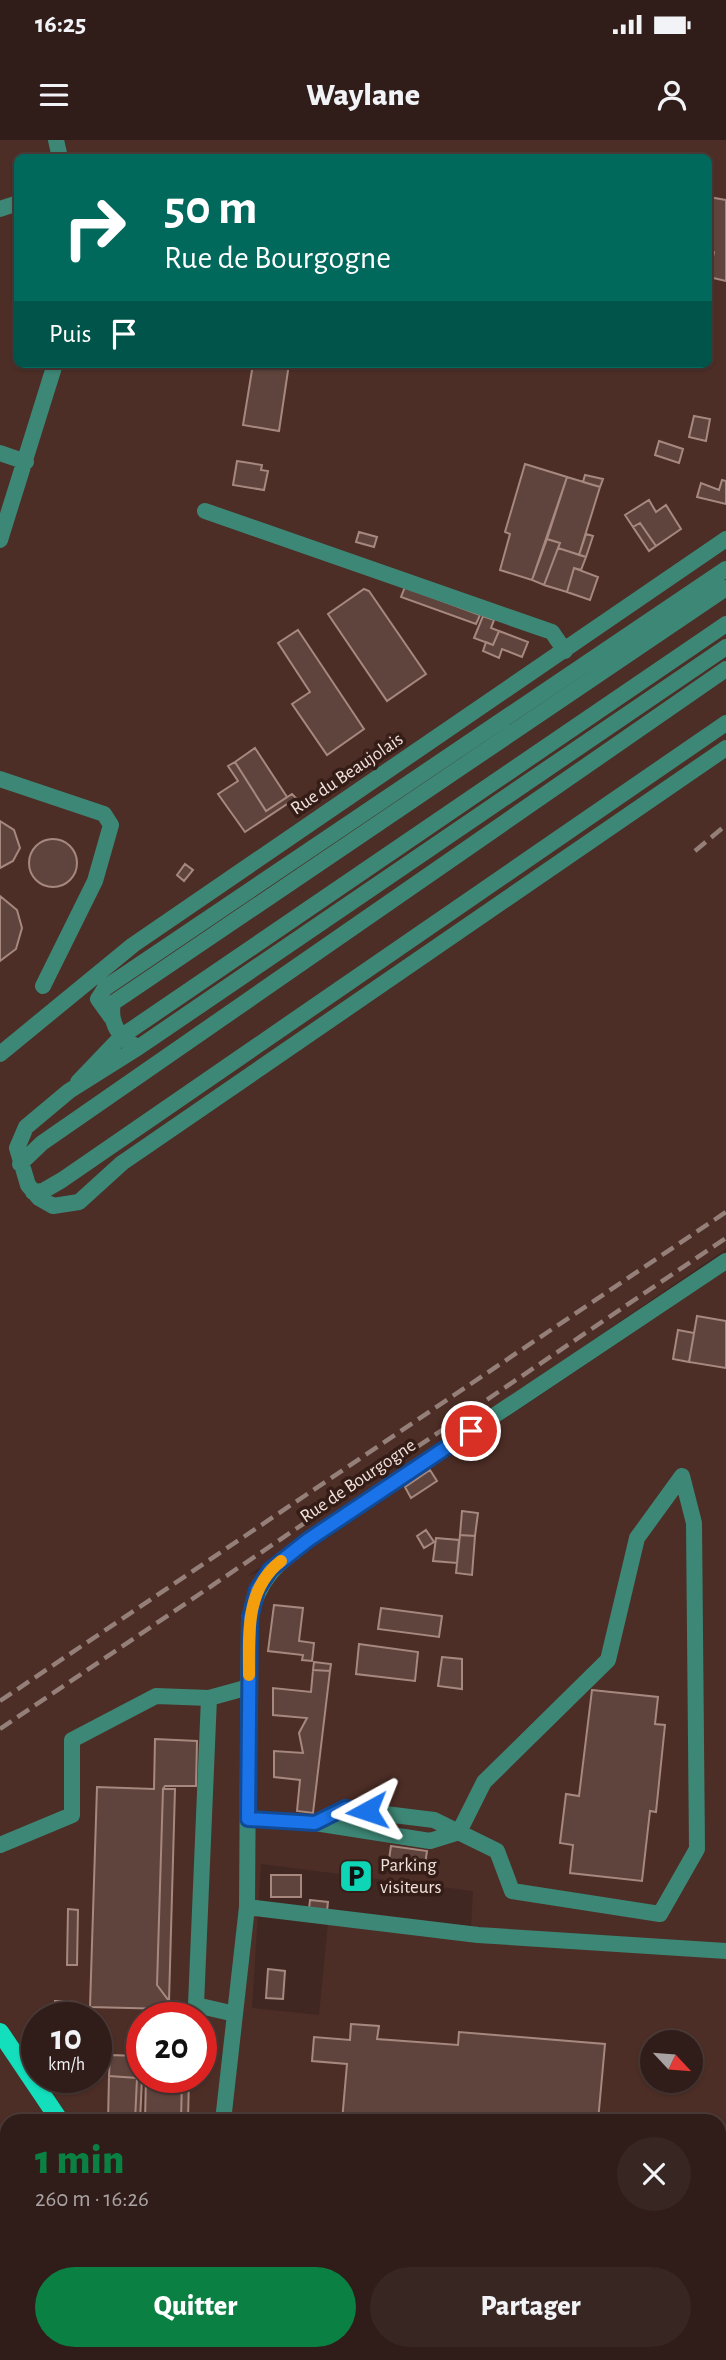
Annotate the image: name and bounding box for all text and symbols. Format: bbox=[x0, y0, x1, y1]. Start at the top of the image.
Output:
text: 16:25 bbox=[35, 11, 86, 37]
icon: menu bbox=[35, 76, 73, 114]
icon: person bbox=[653, 76, 691, 114]
text: Waylane bbox=[306, 79, 420, 111]
icon: right bbox=[49, 182, 140, 273]
text: 50 m bbox=[164, 184, 258, 233]
text: Rue de Bourgogne bbox=[164, 242, 391, 274]
icon: arrive bbox=[105, 315, 143, 353]
text: Puis bbox=[49, 321, 91, 347]
street label: Rue du Beaujolais bbox=[287, 729, 407, 819]
pin bbox=[441, 1401, 501, 1461]
icon: arrive bbox=[452, 1412, 490, 1450]
street label: Rue de Bourgogne bbox=[297, 1435, 419, 1527]
position arrow bbox=[330, 1774, 404, 1848]
place label: Parking visiteurs bbox=[380, 1856, 441, 1897]
parking icon: Parking visiteurs bbox=[337, 1857, 375, 1895]
speed limit sign: 20 bbox=[126, 2002, 217, 2093]
text: 10 bbox=[51, 2021, 82, 2056]
north arrow bbox=[640, 2030, 704, 2093]
map controls bbox=[640, 2030, 703, 2093]
text: km/h bbox=[48, 2056, 85, 2074]
button: close bbox=[617, 2137, 691, 2211]
text: 1 min bbox=[35, 2139, 124, 2181]
text: 260 m · 16:26 bbox=[35, 2188, 149, 2211]
button: Quitter bbox=[35, 2267, 356, 2347]
button: Partager bbox=[370, 2267, 691, 2347]

